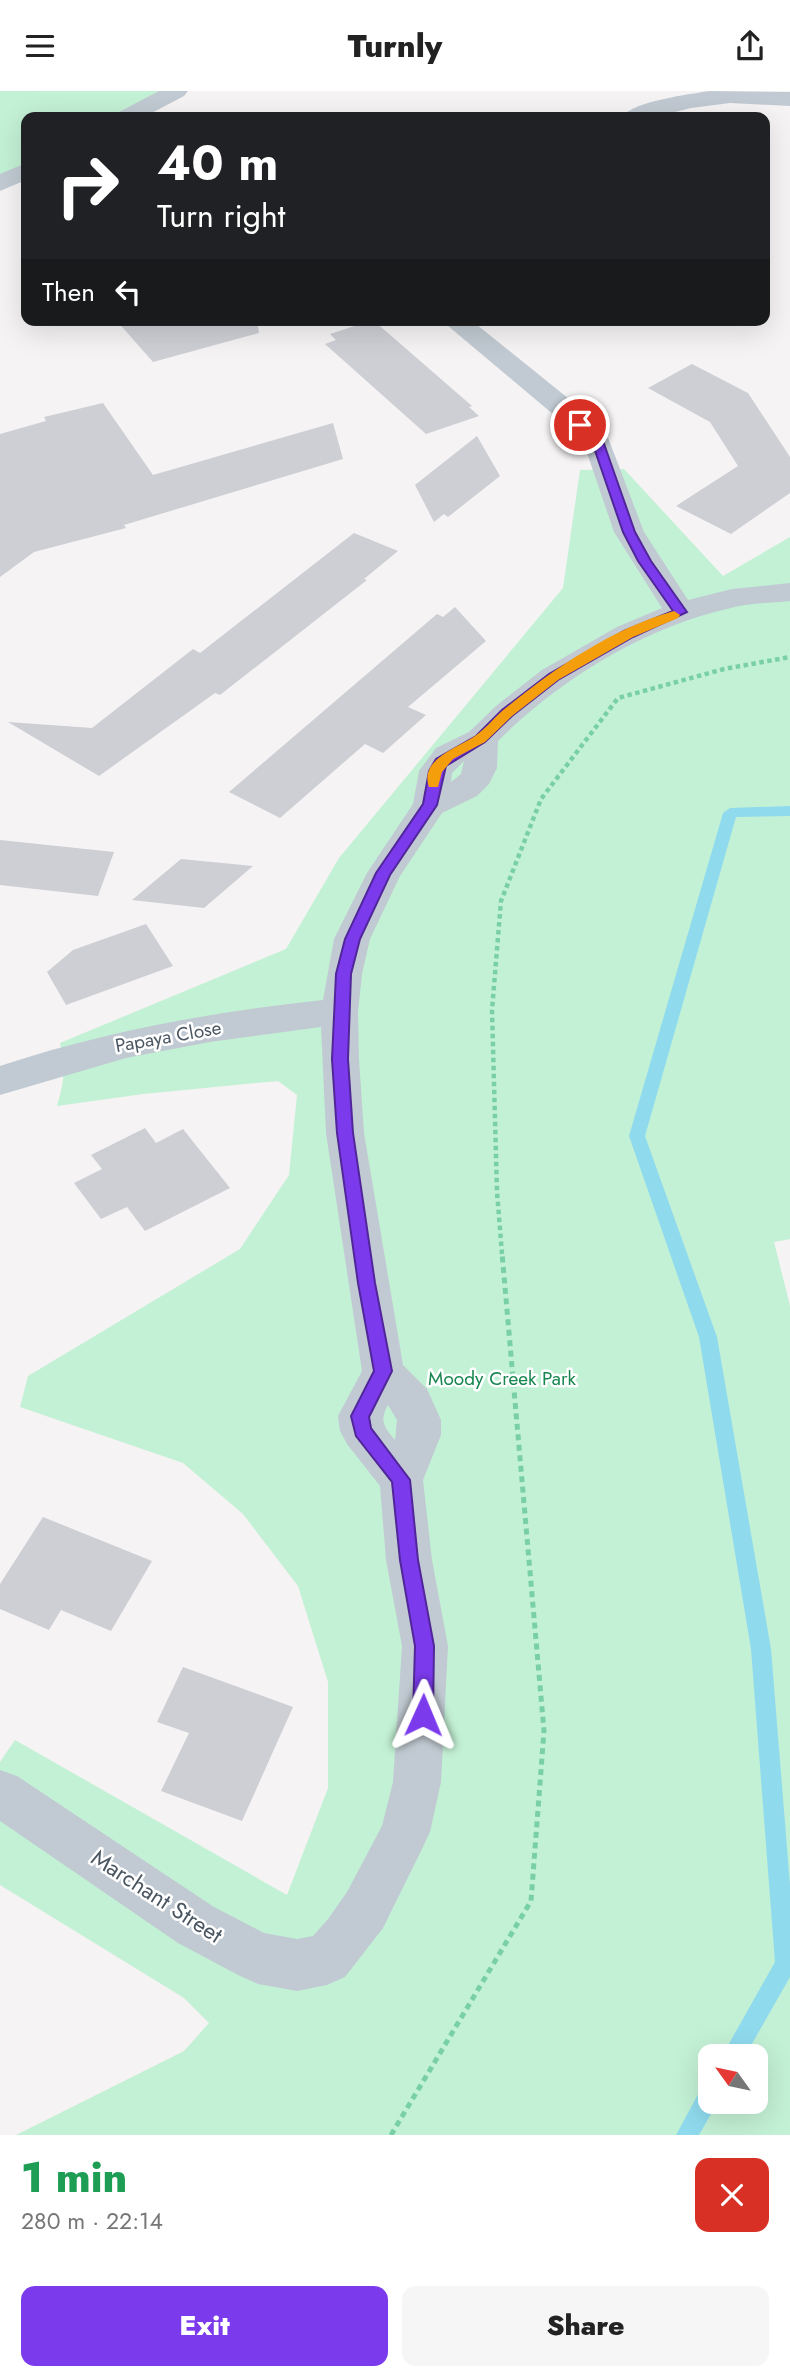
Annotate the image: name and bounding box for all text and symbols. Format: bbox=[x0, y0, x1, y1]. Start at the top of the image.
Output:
text: Turnly bbox=[348, 23, 442, 69]
icon: menu bbox=[21, 27, 59, 65]
icon: share bbox=[731, 27, 769, 65]
text: 40 m bbox=[157, 128, 279, 198]
icon: right bbox=[42, 140, 133, 231]
text: Turn right bbox=[157, 193, 286, 239]
text: Then bbox=[42, 273, 95, 311]
icon: left bbox=[109, 273, 147, 311]
pin bbox=[550, 395, 610, 455]
icon: arrive bbox=[561, 406, 599, 444]
street label: Papaya Close bbox=[113, 1014, 223, 1059]
park label: Moody Creek Park bbox=[428, 1365, 577, 1392]
position arrow bbox=[386, 1678, 460, 1752]
street label: Marchant Street bbox=[85, 1841, 230, 1952]
north arrow bbox=[698, 2044, 768, 2114]
map controls bbox=[698, 2044, 768, 2114]
text: 1 min bbox=[21, 2147, 127, 2208]
button: close bbox=[695, 2158, 769, 2232]
text: 280 m · 22:14 bbox=[21, 2204, 163, 2238]
button: Exit bbox=[21, 2286, 388, 2366]
button: Share bbox=[402, 2286, 769, 2366]

